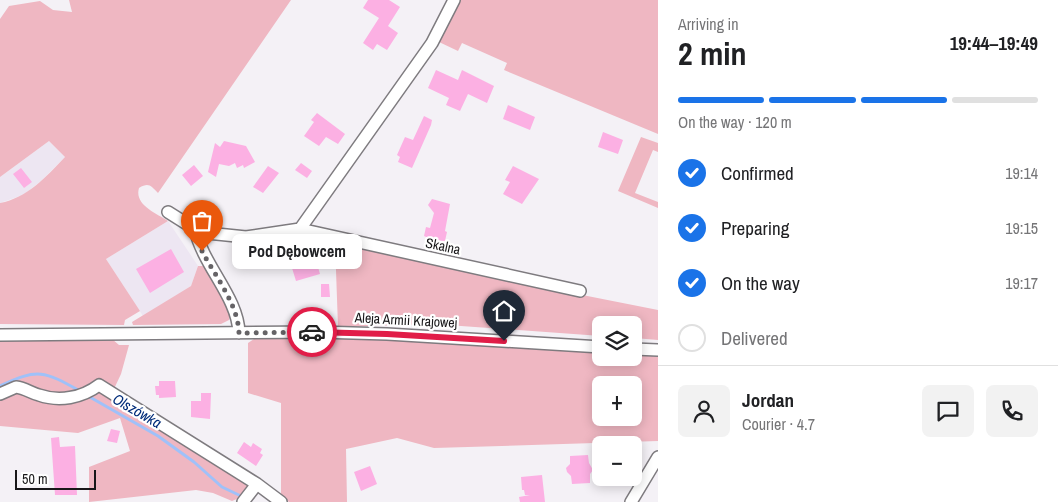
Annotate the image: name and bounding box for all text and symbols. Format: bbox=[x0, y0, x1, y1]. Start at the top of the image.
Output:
text: Arriving in bbox=[678, 13, 739, 35]
text: 19:44–19:49 bbox=[950, 30, 1038, 56]
text: 2 min bbox=[678, 32, 747, 75]
text: On the way · 120 m bbox=[678, 111, 792, 133]
icon: check bbox=[678, 159, 706, 187]
text: Confirmed bbox=[721, 160, 794, 186]
text: 19:14 bbox=[1005, 162, 1038, 184]
pin bbox=[181, 200, 223, 251]
icon: bag bbox=[188, 207, 216, 235]
icon: check bbox=[678, 214, 706, 242]
text: Preparing bbox=[721, 215, 789, 241]
text: 19:15 bbox=[1005, 217, 1038, 239]
callout: Pod Dębowcem bbox=[232, 234, 362, 268]
street label: Skalna bbox=[424, 234, 463, 259]
text: Pod Dębowcem bbox=[248, 240, 346, 262]
icon: check bbox=[678, 269, 706, 297]
text: On the way bbox=[721, 270, 800, 296]
text: 19:17 bbox=[1005, 272, 1038, 294]
pin bbox=[483, 290, 525, 341]
icon: home bbox=[490, 297, 518, 325]
courier bbox=[287, 307, 337, 357]
street label: Aleja Armii Krajowej bbox=[353, 308, 458, 332]
map controls bbox=[592, 316, 642, 486]
button: layers bbox=[592, 316, 642, 366]
icon: car bbox=[298, 318, 326, 346]
text: Delivered bbox=[721, 325, 788, 351]
button: + bbox=[592, 376, 642, 426]
button: person bbox=[678, 385, 730, 437]
button: chat bbox=[922, 385, 974, 437]
button: phone bbox=[986, 385, 1038, 437]
text: Jordan bbox=[742, 387, 794, 413]
water label: Olszówka bbox=[109, 388, 166, 433]
text: Courier · 4.7 bbox=[742, 413, 815, 435]
button: − bbox=[592, 436, 642, 486]
scale bar bbox=[15, 467, 96, 490]
text: 50 m bbox=[22, 470, 48, 488]

